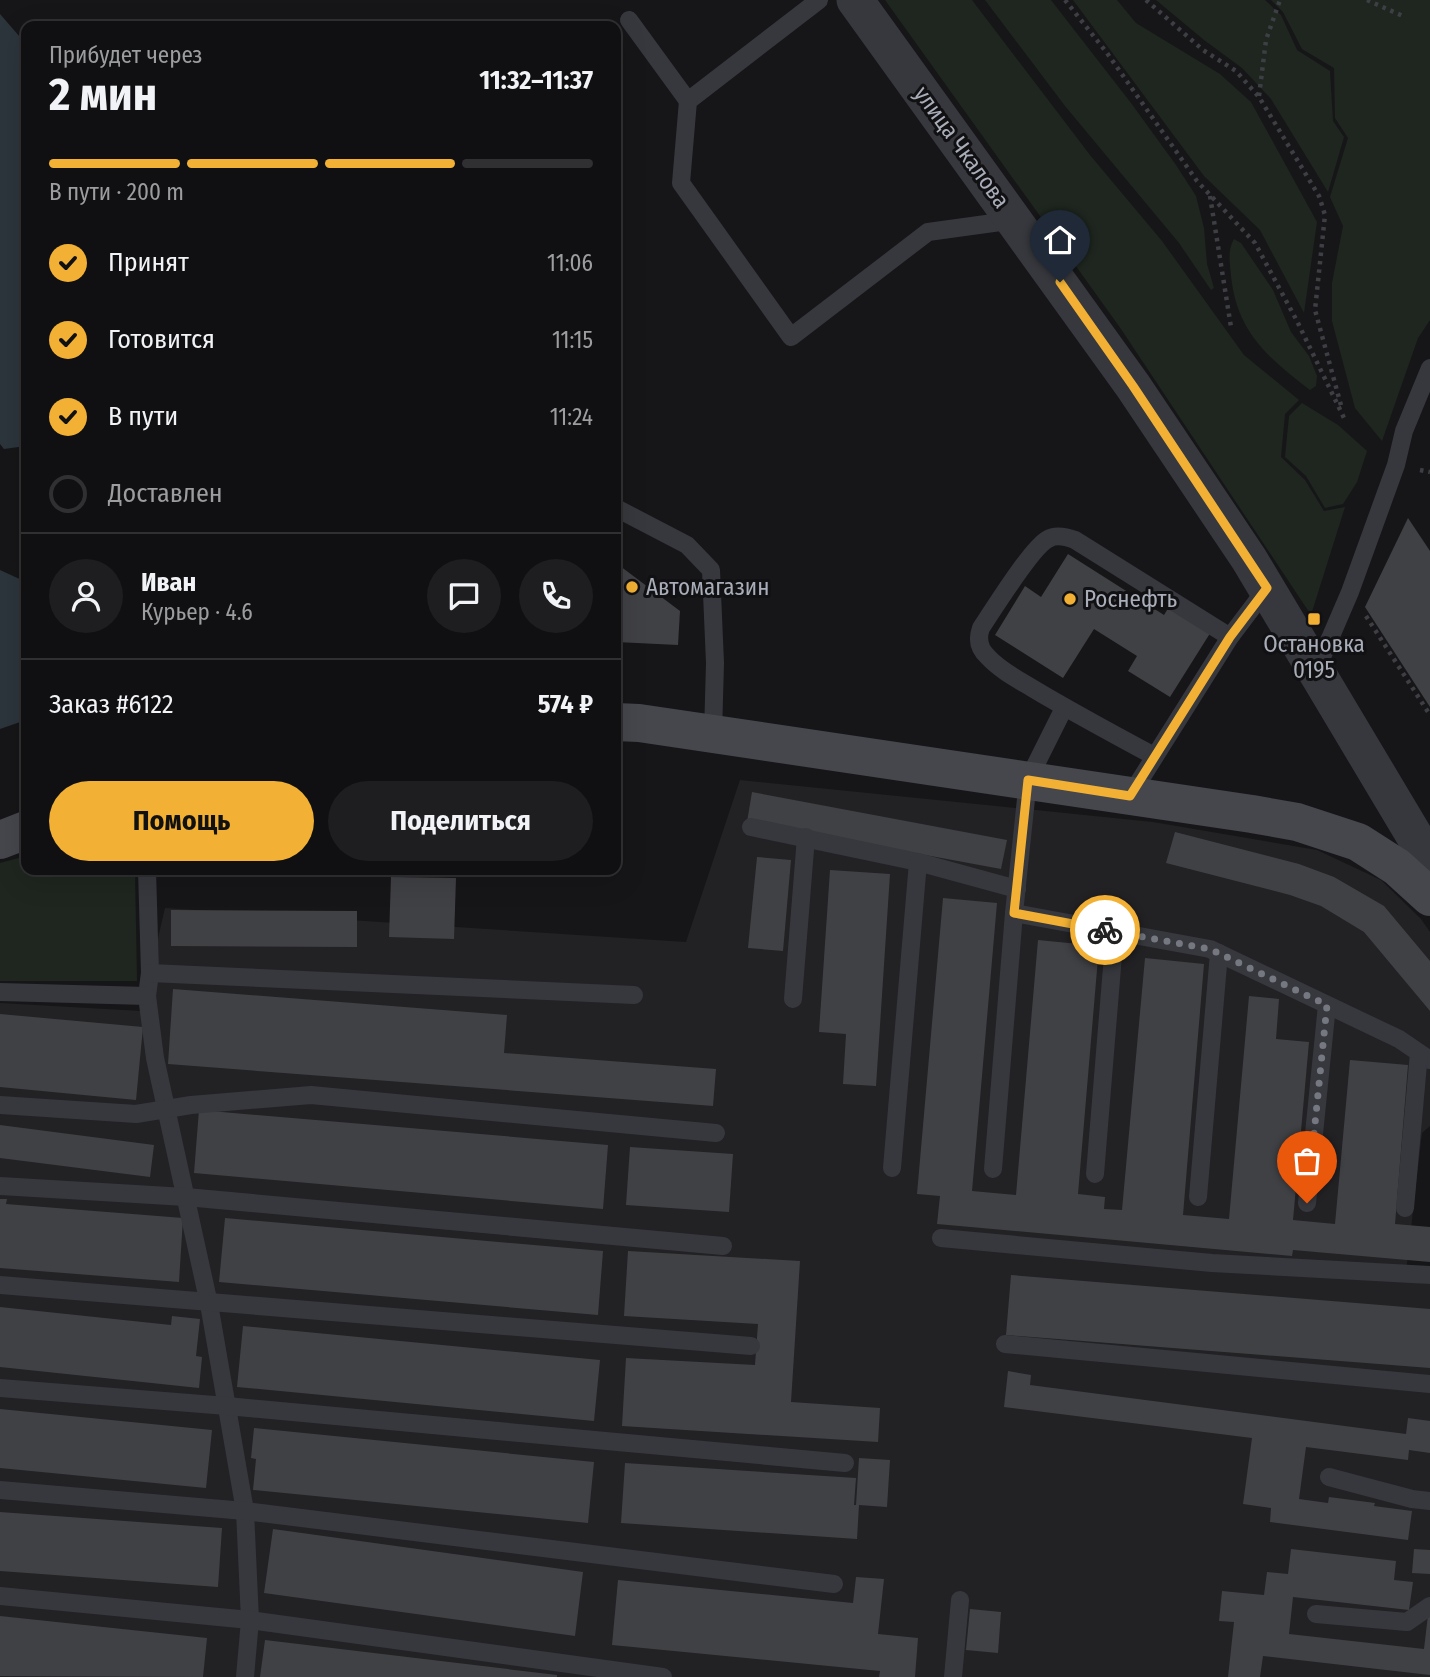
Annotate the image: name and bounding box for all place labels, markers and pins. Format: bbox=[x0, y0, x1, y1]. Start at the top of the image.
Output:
pin bbox=[1030, 210, 1090, 282]
place label: Автомагазин bbox=[646, 573, 769, 601]
marker: Автомагазин bbox=[624, 579, 640, 595]
place label: Роснефть bbox=[1084, 585, 1178, 613]
marker: Роснефть bbox=[1062, 591, 1078, 607]
marker: Остановка 0195 bbox=[1306, 611, 1322, 627]
place label: Остановка 0195 bbox=[1263, 630, 1365, 684]
pin bbox=[1277, 1131, 1337, 1203]

